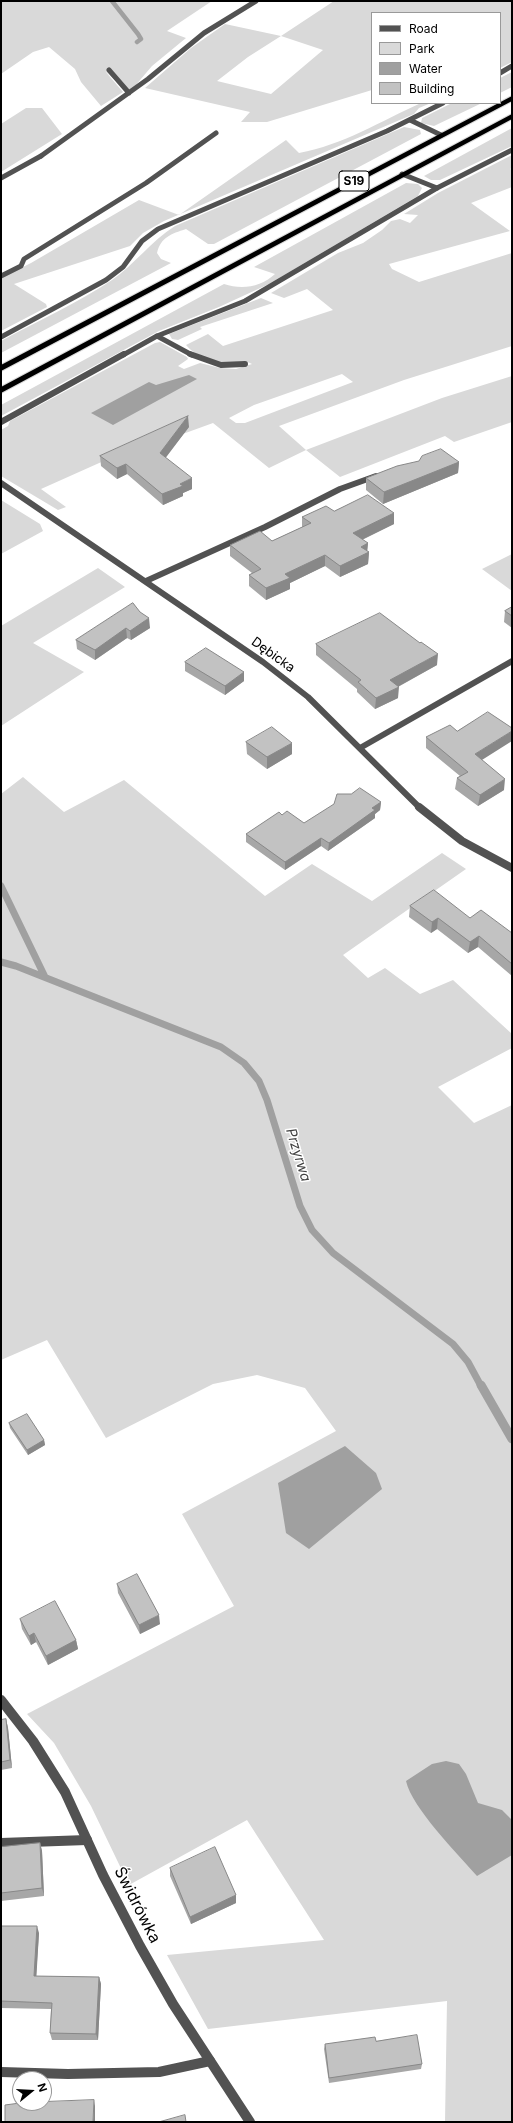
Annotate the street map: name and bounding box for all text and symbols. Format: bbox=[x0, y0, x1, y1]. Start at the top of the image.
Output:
legend bbox=[371, 12, 501, 104]
text: Road bbox=[409, 21, 438, 36]
text: Park bbox=[409, 41, 435, 56]
text: Water bbox=[409, 61, 442, 76]
text: Building bbox=[409, 81, 454, 96]
road number: S19 bbox=[339, 171, 369, 191]
street label: Dębicka bbox=[248, 634, 298, 676]
water label: Przyrwa bbox=[282, 1126, 314, 1184]
street label: Świdrówka bbox=[110, 1864, 164, 1946]
north arrow bbox=[12, 2071, 52, 2111]
text: N bbox=[35, 2081, 50, 2094]

